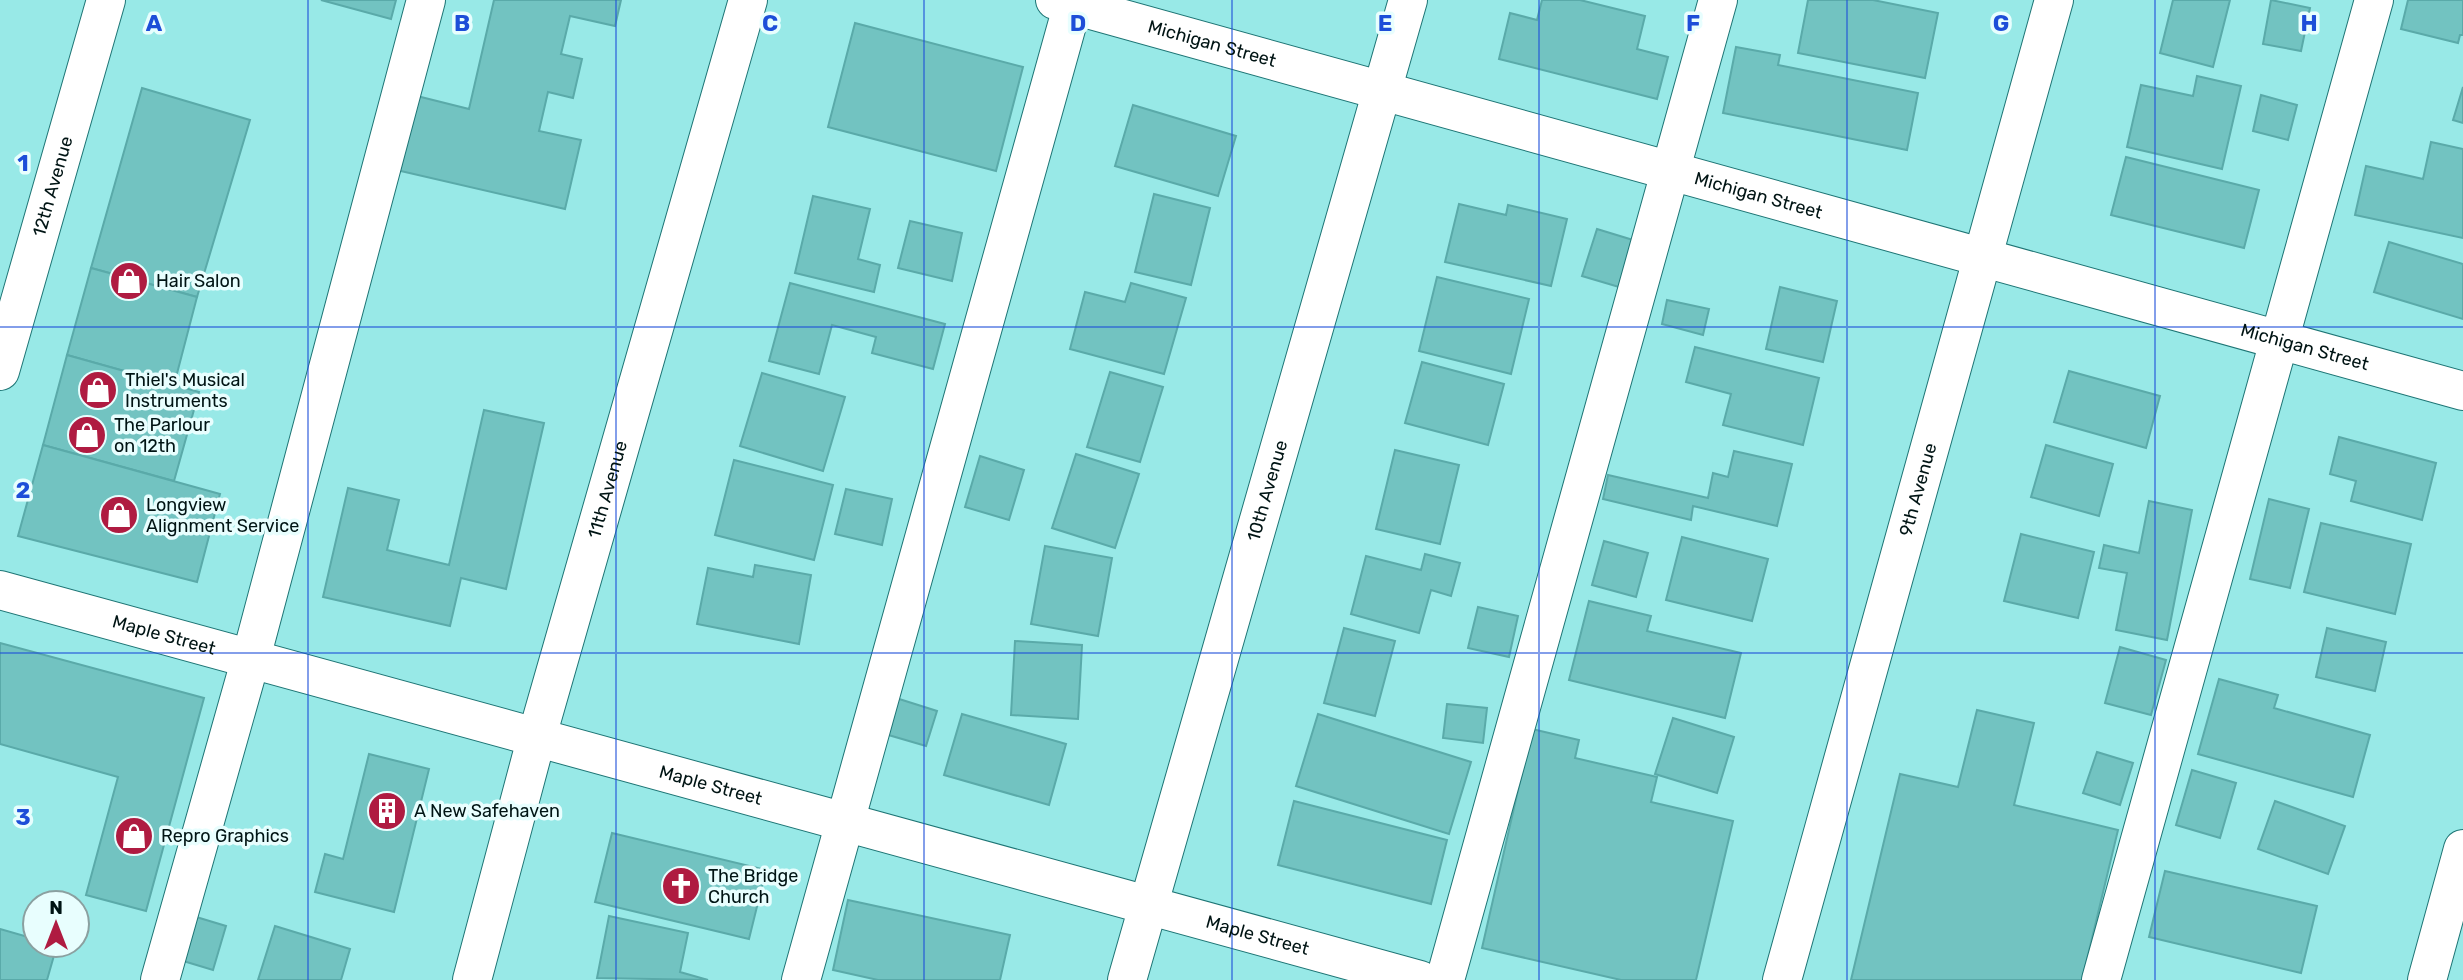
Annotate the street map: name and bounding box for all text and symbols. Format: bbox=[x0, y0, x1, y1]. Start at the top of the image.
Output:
text: A bbox=[146, 9, 163, 37]
text: B bbox=[454, 9, 470, 37]
text: C bbox=[762, 9, 778, 37]
text: D bbox=[1070, 9, 1086, 37]
text: E bbox=[1378, 9, 1392, 37]
text: F bbox=[1686, 9, 1700, 37]
text: G bbox=[1993, 9, 2009, 37]
text: H bbox=[2300, 9, 2318, 37]
street label: Michigan Street bbox=[1145, 15, 1279, 72]
street label: 12th Avenue bbox=[28, 134, 78, 239]
text: 1 bbox=[17, 149, 29, 177]
street label: Michigan Street bbox=[1692, 167, 1825, 224]
shop icon: Hair Salon bbox=[108, 260, 150, 302]
place label: Hair Salon bbox=[156, 270, 241, 292]
street label: Michigan Street bbox=[2238, 319, 2371, 375]
shop icon: Thiel's Musical Instruments bbox=[77, 369, 119, 411]
place label: Thiel's Musical Instruments bbox=[125, 369, 245, 412]
shop icon: The Parlour on 12th bbox=[66, 414, 108, 456]
place label: The Parlour on 12th bbox=[114, 414, 210, 457]
street label: 11th Avenue bbox=[583, 438, 632, 541]
street label: 10th Avenue bbox=[1242, 438, 1292, 544]
street label: 9th Avenue bbox=[1895, 440, 1942, 539]
text: 2 bbox=[16, 476, 30, 504]
shop icon: Longview Alignment Service bbox=[98, 494, 140, 536]
place label: Longview Alignment Service bbox=[146, 494, 299, 537]
street label: Maple Street bbox=[110, 610, 218, 660]
street label: Maple Street bbox=[657, 761, 765, 810]
building icon: A New Safehaven bbox=[366, 790, 408, 832]
place label: A New Safehaven bbox=[414, 800, 560, 822]
text: 3 bbox=[15, 803, 31, 831]
shop icon: Repro Graphics bbox=[113, 815, 155, 857]
place label: Repro Graphics bbox=[161, 825, 289, 847]
church icon: The Bridge Church bbox=[660, 865, 702, 907]
place label: The Bridge Church bbox=[708, 865, 798, 908]
north arrow bbox=[21, 889, 91, 959]
text: N bbox=[49, 896, 63, 919]
street label: Maple Street bbox=[1203, 911, 1311, 960]

